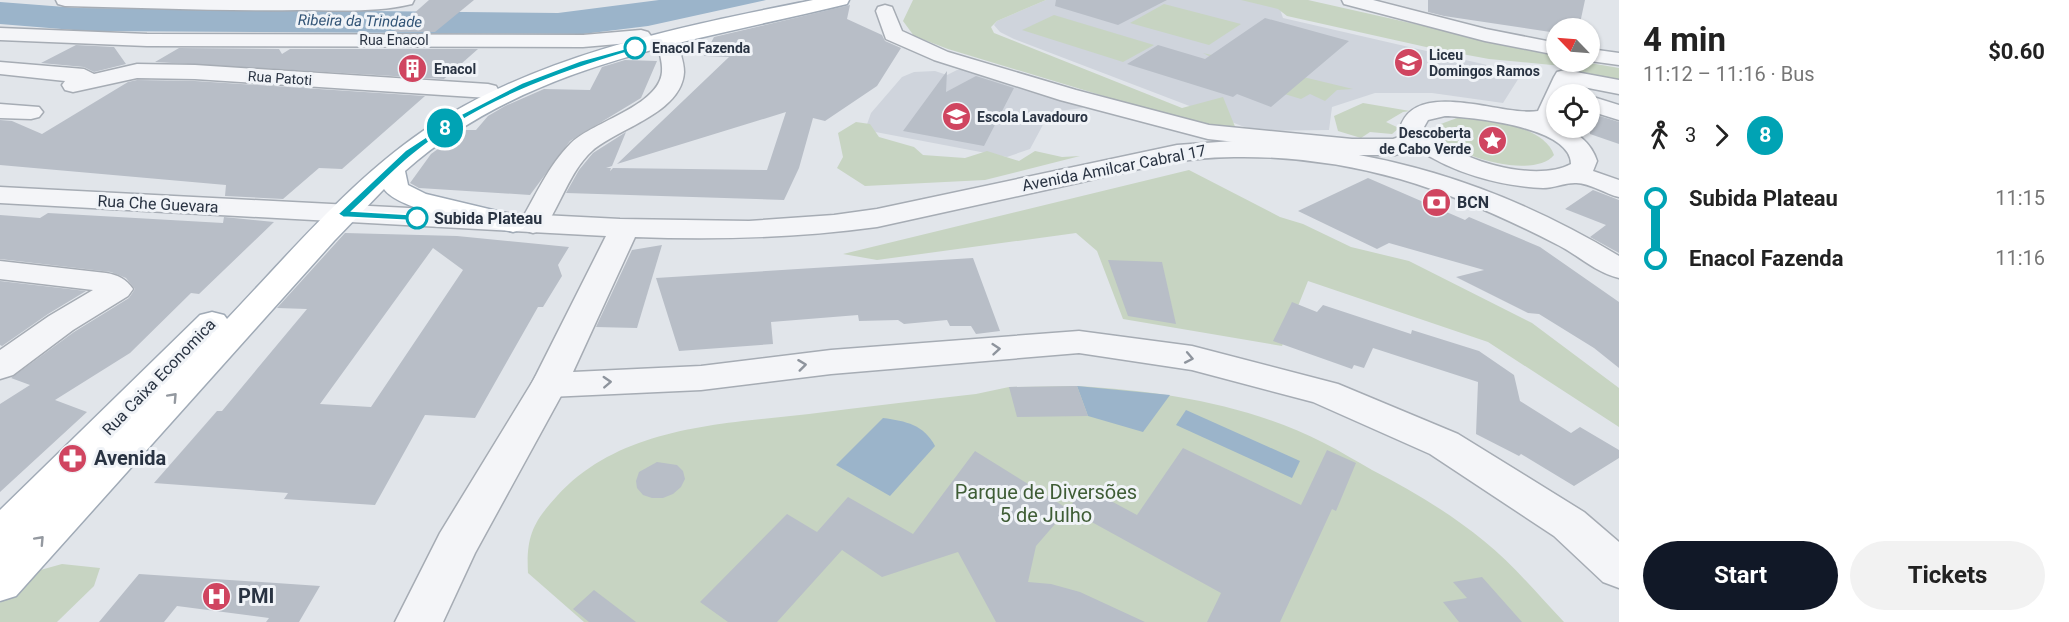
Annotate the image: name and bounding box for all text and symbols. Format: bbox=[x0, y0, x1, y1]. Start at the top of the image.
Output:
water label: Ribeira da Trindade bbox=[298, 11, 423, 31]
north arrow bbox=[1546, 18, 1600, 72]
map controls bbox=[1546, 18, 1600, 138]
text: 4 min bbox=[1643, 20, 1726, 59]
street label: Rua Enacol bbox=[359, 32, 429, 48]
marker: Enacol Fazenda bbox=[624, 37, 646, 59]
text: $0.60 bbox=[1988, 39, 2045, 64]
place label: Enacol Fazenda bbox=[652, 40, 751, 56]
school or university icon: Liceu Domingos Ramos bbox=[1392, 47, 1424, 79]
place label: Liceu Domingos Ramos bbox=[1429, 47, 1540, 79]
building icon: Enacol bbox=[397, 53, 429, 85]
place label: Enacol bbox=[434, 61, 476, 77]
text: 11:12 – 11:16 · Bus bbox=[1643, 62, 1815, 86]
street label: Rua Patoti bbox=[247, 68, 313, 88]
button: locate bbox=[1546, 84, 1600, 138]
school or university icon: Escola Lavadouro bbox=[940, 101, 972, 133]
line badge: 8 bbox=[426, 108, 464, 148]
place label: Escola Lavadouro bbox=[977, 109, 1088, 125]
text: 8 bbox=[439, 116, 451, 140]
icon: walk bbox=[1643, 119, 1676, 152]
icon: forward bbox=[1705, 119, 1738, 152]
text: 3 bbox=[1685, 123, 1696, 147]
text: 8 bbox=[1759, 123, 1771, 147]
place label: Descoberta de Cabo Verde bbox=[1379, 125, 1472, 157]
place icon: Descoberta de Cabo Verde bbox=[1476, 125, 1508, 157]
street label: Avenida Amilcar Cabral 17 bbox=[1020, 141, 1208, 195]
bank icon: BCN bbox=[1420, 186, 1452, 218]
text: Subida Plateau bbox=[1689, 186, 1838, 211]
text: 11:15 bbox=[1995, 186, 2045, 210]
street label: Rua Che Guevara bbox=[97, 191, 219, 217]
place label: BCN bbox=[1457, 193, 1489, 212]
marker: Subida Plateau bbox=[406, 207, 428, 229]
place label: Subida Plateau bbox=[434, 209, 542, 228]
text: Enacol Fazenda bbox=[1689, 246, 1844, 271]
text: 11:16 bbox=[1995, 246, 2045, 270]
street label: Rua Caixa Economica bbox=[99, 315, 219, 439]
one-way arrow bbox=[991, 343, 1000, 356]
one-way arrow bbox=[1184, 351, 1194, 364]
one-way arrow bbox=[797, 360, 806, 372]
one-way arrow bbox=[603, 375, 612, 388]
one-way arrow bbox=[166, 394, 177, 404]
pharmacy icon: Avenida bbox=[57, 442, 89, 474]
place label: Avenida bbox=[94, 446, 167, 470]
park label: Parque de Diversões 5 de Julho bbox=[955, 480, 1137, 527]
one-way arrow bbox=[33, 536, 44, 547]
button: Start bbox=[1643, 541, 1838, 610]
button: Tickets bbox=[1850, 541, 2045, 610]
hospital icon: PMI bbox=[201, 580, 233, 612]
place label: PMI bbox=[238, 584, 274, 608]

